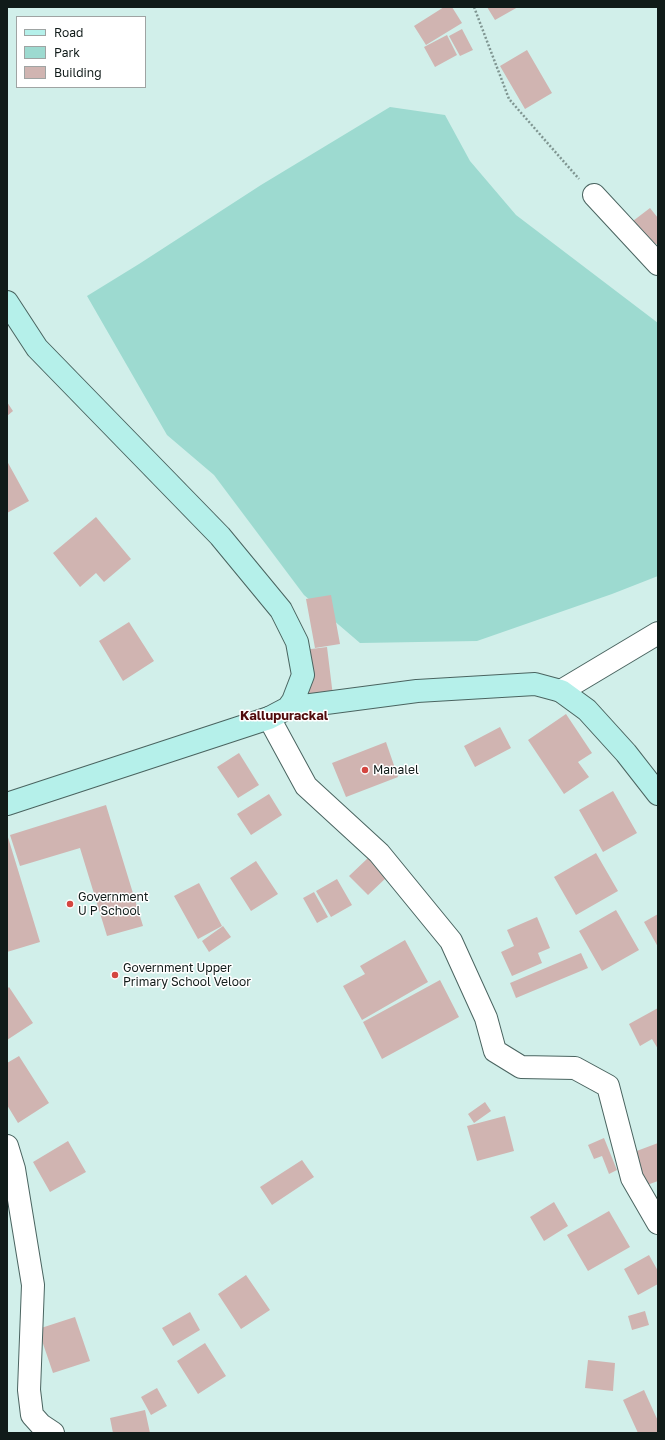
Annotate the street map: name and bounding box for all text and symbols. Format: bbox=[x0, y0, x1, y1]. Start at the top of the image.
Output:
legend bbox=[16, 16, 146, 88]
text: Road bbox=[54, 25, 83, 40]
text: Park bbox=[54, 45, 80, 60]
text: Building bbox=[54, 65, 102, 80]
district label: Kallupurackal bbox=[240, 708, 328, 724]
place label: Manalel bbox=[373, 763, 419, 777]
marker: Manalel bbox=[360, 765, 370, 775]
place label: Government U P School bbox=[78, 890, 149, 918]
marker: Government U P School bbox=[65, 899, 75, 909]
place label: Government Upper Primary School Veloor bbox=[123, 961, 251, 989]
marker: Government Upper Primary School Veloor bbox=[110, 970, 120, 980]

